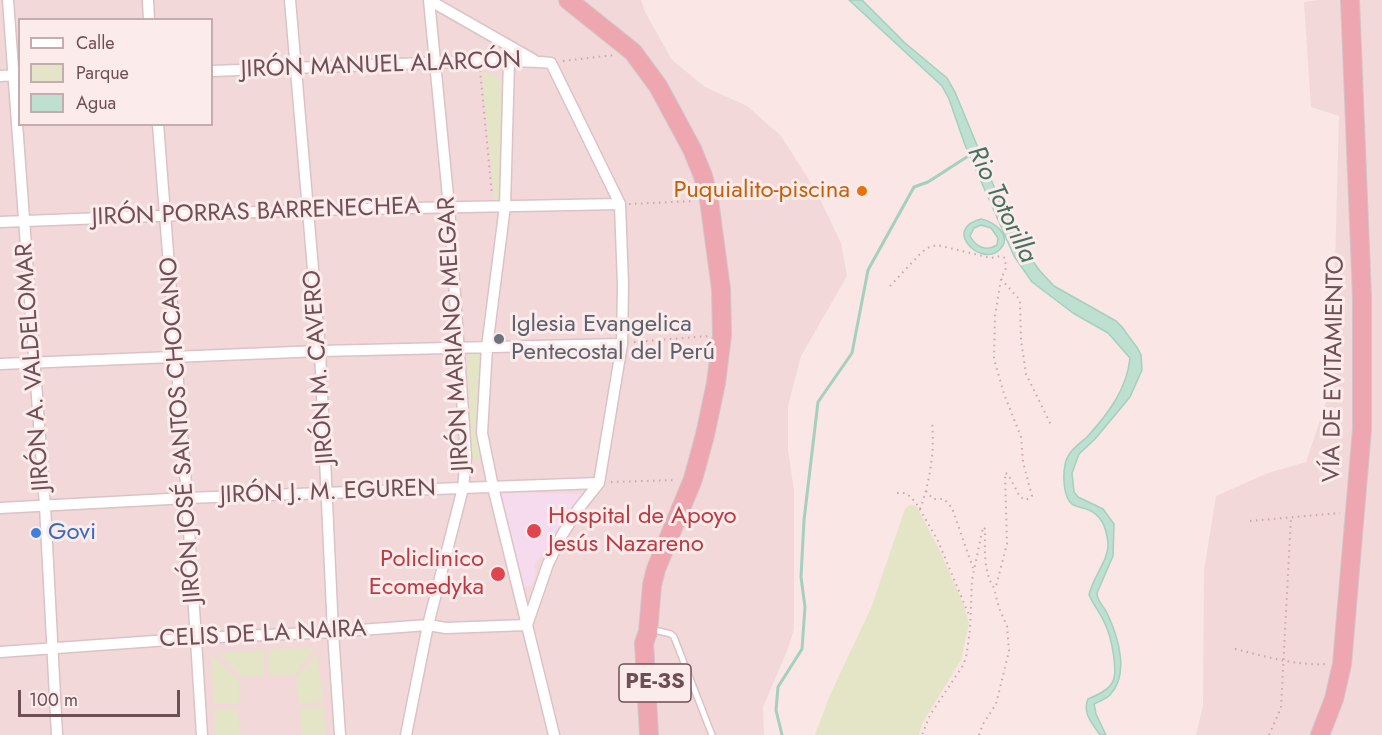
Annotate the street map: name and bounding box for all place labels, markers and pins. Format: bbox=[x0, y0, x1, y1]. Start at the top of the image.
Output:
place label: Puquialito-piscina bbox=[674, 177, 850, 205]
marker: Puquialito-piscina bbox=[855, 184, 869, 198]
place label: Iglesia Evangelica Pentecostal del Perú bbox=[511, 311, 715, 367]
marker: Iglesia Evangelica Pentecostal del Perú bbox=[492, 332, 506, 346]
place label: Hospital de Apoyo Jesús Nazareno bbox=[548, 503, 737, 559]
place label: Govi bbox=[48, 519, 96, 547]
marker: Hospital de Apoyo Jesús Nazareno bbox=[525, 522, 543, 540]
marker: Govi bbox=[29, 526, 43, 540]
place label: Policlinico Ecomedyka bbox=[369, 546, 484, 602]
marker: Policlinico Ecomedyka bbox=[489, 565, 507, 583]

